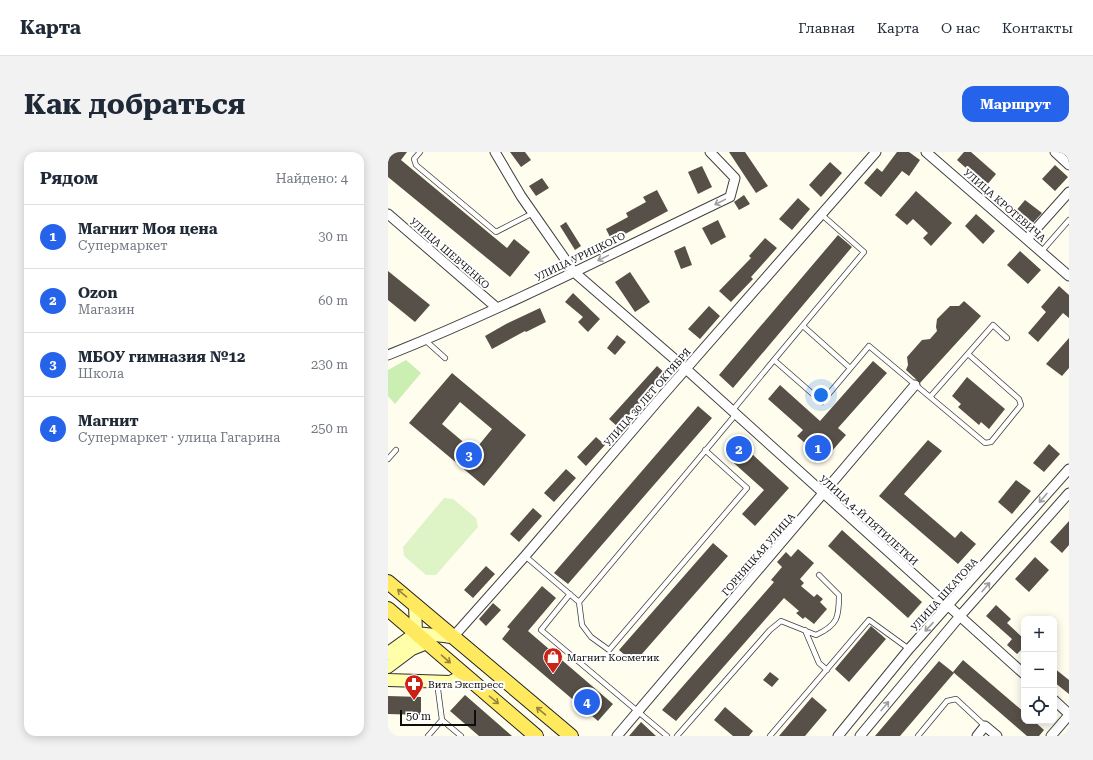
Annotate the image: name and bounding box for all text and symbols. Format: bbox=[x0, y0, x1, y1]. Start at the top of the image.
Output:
text: Карта bbox=[20, 16, 81, 39]
text: Главная bbox=[798, 20, 855, 36]
text: Карта bbox=[877, 20, 919, 36]
text: О нас bbox=[941, 20, 980, 36]
text: Контакты bbox=[1002, 20, 1073, 36]
button: Маршрут bbox=[962, 86, 1069, 122]
text: Как добраться bbox=[24, 88, 245, 121]
street label: УЛИЦА КРОТЕВИЧА bbox=[961, 167, 1048, 244]
text: Рядом bbox=[40, 168, 98, 188]
text: Найдено: 4 bbox=[276, 171, 348, 186]
one-way arrow bbox=[714, 199, 726, 206]
street label: УЛИЦА ШЕВЧЕНКО bbox=[408, 216, 492, 291]
text: Магнит Моя цена bbox=[78, 220, 218, 238]
text: 1 bbox=[49, 229, 57, 244]
text: 30 m bbox=[318, 229, 348, 244]
street label: УЛИЦА УРИЦКОГО bbox=[533, 230, 627, 283]
text: Супермаркет bbox=[78, 238, 168, 253]
one-way arrow bbox=[597, 255, 609, 262]
text: Ozon bbox=[78, 284, 118, 302]
text: 2 bbox=[49, 293, 57, 308]
text: 60 m bbox=[318, 293, 348, 308]
text: Магазин bbox=[78, 302, 135, 317]
street label: УЛИЦА 30 ЛЕТ ОКТЯБРЯ bbox=[602, 346, 693, 448]
text: МБОУ гимназия №12 bbox=[78, 348, 245, 366]
text: 3 bbox=[49, 357, 57, 372]
text: 230 m bbox=[311, 357, 348, 372]
text: Школа bbox=[78, 366, 124, 381]
your location bbox=[811, 385, 831, 405]
text: Магнит bbox=[78, 412, 139, 430]
text: 4 bbox=[49, 421, 57, 436]
text: 250 m bbox=[311, 421, 348, 436]
text: Супермаркет · улица Гагарина bbox=[78, 430, 280, 445]
pin: 1 bbox=[805, 433, 831, 463]
pin: 2 bbox=[726, 434, 752, 464]
pin: 3 bbox=[456, 440, 482, 470]
street label: УЛИЦА 4-Й ПЯТИЛЕТКИ bbox=[817, 473, 920, 568]
one-way arrow bbox=[1039, 493, 1048, 503]
street label: ГОРНЯЦКАЯ УЛИЦА bbox=[720, 511, 797, 598]
street label: УЛИЦА ШКАТОВА bbox=[909, 556, 980, 633]
one-way arrow bbox=[981, 582, 990, 592]
one-way arrow bbox=[396, 589, 407, 598]
map controls bbox=[1021, 616, 1057, 724]
button: + bbox=[1021, 616, 1057, 652]
one-way arrow bbox=[925, 622, 934, 632]
shop icon: Магнит Косметик bbox=[542, 646, 564, 674]
place label: Магнит Косметик bbox=[567, 652, 660, 663]
button: − bbox=[1021, 652, 1057, 688]
one-way arrow bbox=[441, 654, 451, 663]
pharmacy icon: Вита Экспресс bbox=[403, 673, 425, 701]
place label: Вита Экспресс bbox=[428, 679, 504, 690]
pin: 4 bbox=[574, 687, 600, 717]
button: locate bbox=[1021, 688, 1057, 724]
one-way arrow bbox=[489, 696, 500, 705]
one-way arrow bbox=[881, 701, 890, 711]
one-way arrow bbox=[535, 706, 546, 715]
scale bar bbox=[400, 708, 476, 727]
text: 50 m bbox=[406, 710, 431, 723]

